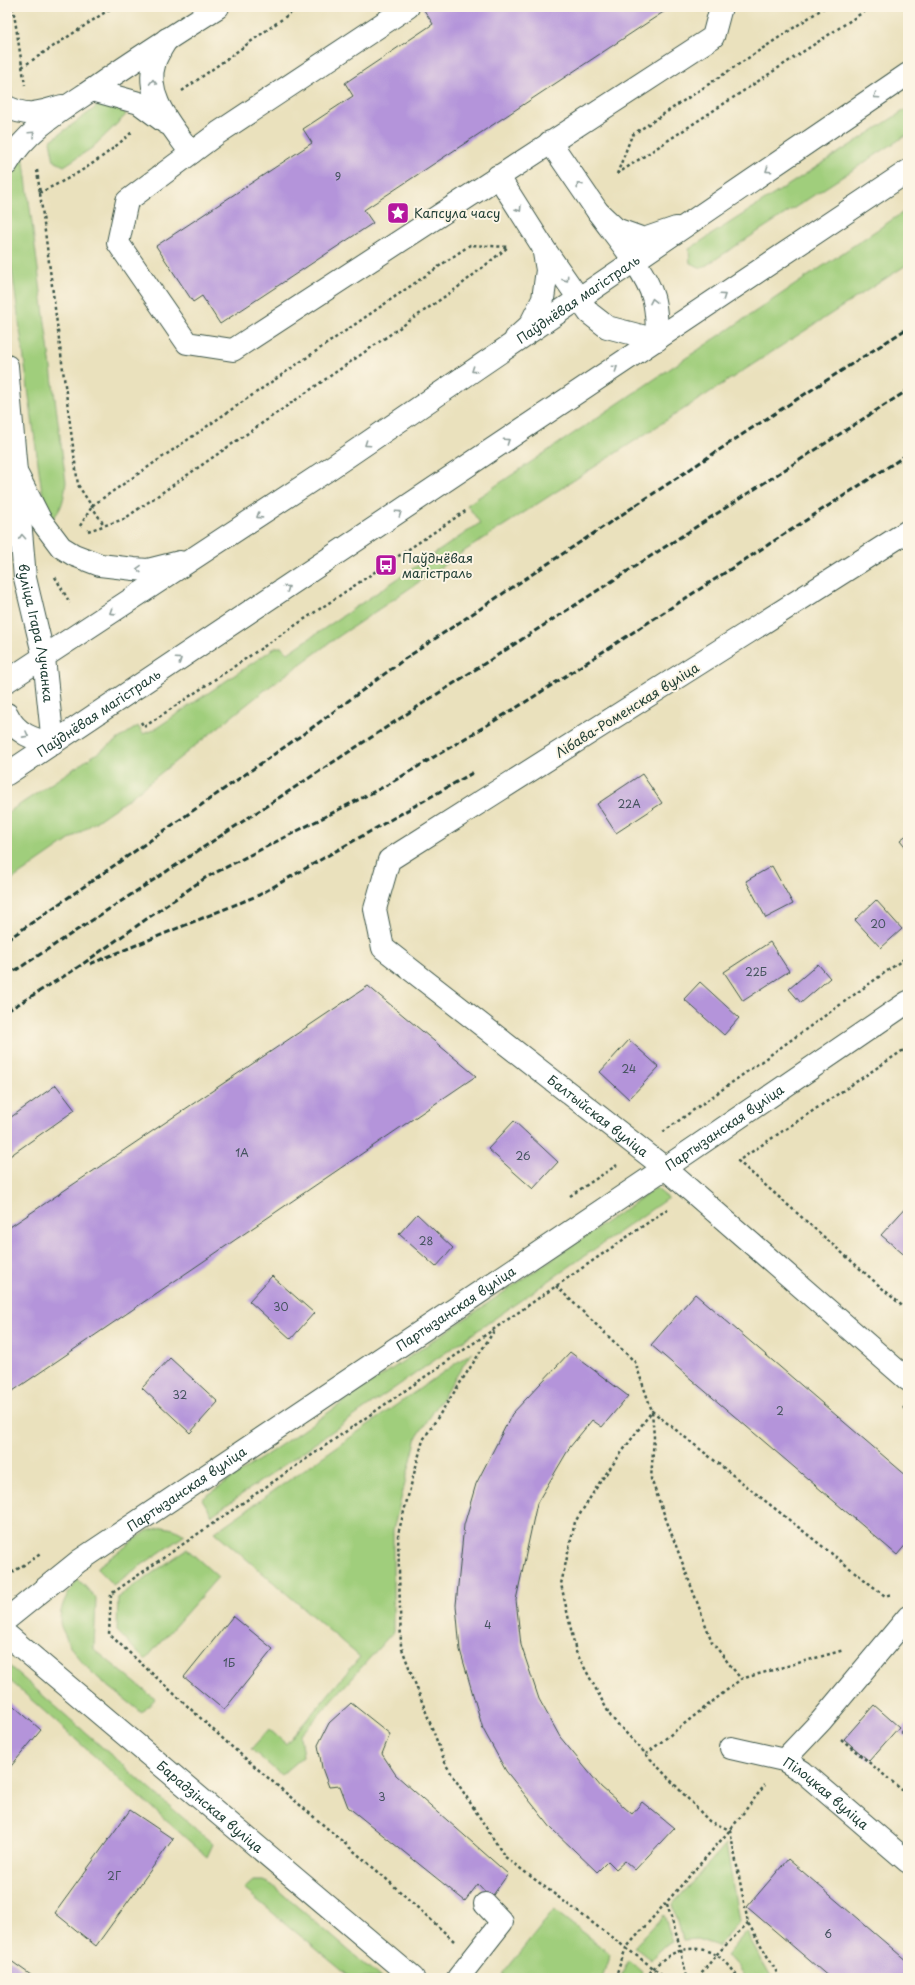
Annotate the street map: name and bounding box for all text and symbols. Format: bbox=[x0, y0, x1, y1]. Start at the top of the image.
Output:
one-way arrow bbox=[149, 79, 157, 85]
one-way arrow bbox=[873, 91, 880, 99]
one-way arrow bbox=[27, 131, 35, 139]
one-way arrow bbox=[766, 165, 773, 172]
house number: 9 bbox=[335, 168, 341, 185]
one-way arrow bbox=[576, 182, 584, 189]
place icon: Капсула часу bbox=[385, 200, 411, 226]
place label: Капсула часу bbox=[414, 203, 500, 222]
one-way arrow bbox=[514, 205, 522, 212]
street label: Паўднёвая магістраль bbox=[512, 250, 643, 348]
one-way arrow bbox=[561, 275, 569, 282]
one-way arrow bbox=[718, 294, 725, 301]
one-way arrow bbox=[650, 298, 658, 305]
one-way arrow bbox=[471, 365, 478, 373]
one-way arrow bbox=[610, 366, 617, 373]
one-way arrow bbox=[502, 438, 509, 445]
one-way arrow bbox=[364, 439, 371, 446]
one-way arrow bbox=[256, 511, 263, 518]
one-way arrow bbox=[394, 511, 401, 518]
one-way arrow bbox=[18, 534, 27, 540]
place label: Паўднёвая магістраль bbox=[402, 548, 473, 582]
bus stop icon: Паўднёвая магістраль bbox=[373, 552, 399, 578]
street label: вуліца Ігара Лучанка bbox=[15, 563, 59, 704]
one-way arrow bbox=[136, 565, 142, 573]
one-way arrow bbox=[283, 585, 290, 593]
one-way arrow bbox=[109, 608, 116, 615]
street label: Лібава-Роменская вуліца bbox=[551, 657, 702, 762]
one-way arrow bbox=[175, 658, 182, 665]
street label: Паўднёвая магістраль bbox=[32, 664, 164, 761]
one-way arrow bbox=[22, 730, 29, 737]
house number: 22А bbox=[617, 795, 641, 812]
house number: 20 bbox=[870, 915, 886, 932]
house number: 22Б bbox=[745, 963, 767, 980]
house number: 24 bbox=[622, 1060, 636, 1077]
street label: Балтыйская вуліца bbox=[544, 1070, 653, 1161]
street label: Партызанская вуліца bbox=[661, 1080, 787, 1174]
house number: 1А bbox=[235, 1144, 249, 1161]
house number: 26 bbox=[515, 1147, 531, 1164]
house number: 28 bbox=[419, 1232, 433, 1249]
street label: Партызанская вуліца bbox=[392, 1261, 519, 1355]
house number: 30 bbox=[273, 1298, 289, 1315]
house number: 32 bbox=[173, 1386, 188, 1403]
house number: 2 bbox=[776, 1402, 784, 1419]
street label: Партызанская вуліца bbox=[123, 1441, 250, 1535]
house number: 4 bbox=[484, 1616, 492, 1633]
house number: 1Б bbox=[223, 1654, 235, 1671]
street label: Пілоцкая вуліца bbox=[780, 1752, 873, 1833]
street label: Барадзінская вуліца bbox=[153, 1756, 268, 1857]
house number: 3 bbox=[378, 1788, 386, 1805]
house number: 2Г bbox=[107, 1867, 121, 1884]
house number: 6 bbox=[824, 1925, 832, 1942]

